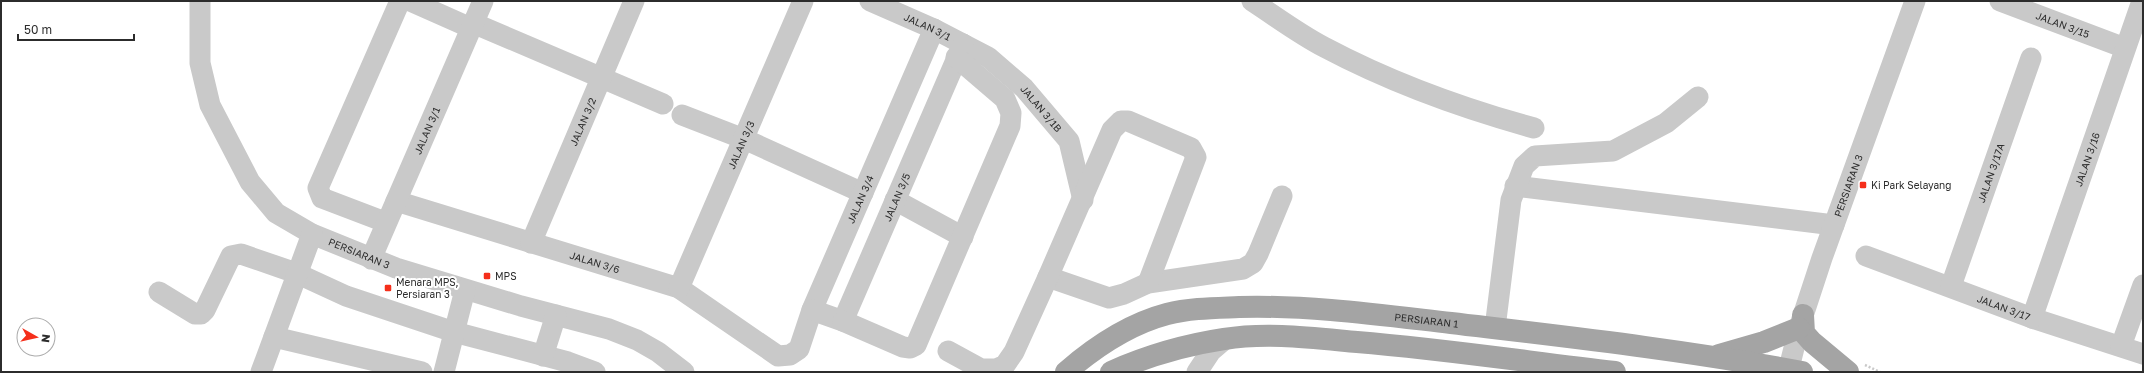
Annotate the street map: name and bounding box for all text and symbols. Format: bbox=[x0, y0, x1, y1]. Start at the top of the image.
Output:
street label: JALAN 3/15 bbox=[2034, 9, 2091, 40]
street label: JALAN 3/1 bbox=[902, 11, 953, 43]
scale bar bbox=[18, 16, 134, 42]
text: 50 m bbox=[24, 22, 52, 37]
street label: JALAN 3/1B bbox=[1018, 83, 1065, 134]
street label: JALAN 3/2 bbox=[567, 95, 598, 147]
street label: JALAN 3/1 bbox=[411, 105, 442, 156]
street label: JALAN 3/3 bbox=[725, 119, 757, 171]
street label: JALAN 3/16 bbox=[2072, 131, 2102, 188]
street label: JALAN 3/17A bbox=[1975, 141, 2007, 204]
street label: PERSIARAN 3 bbox=[1831, 153, 1865, 218]
street label: JALAN 3/5 bbox=[881, 171, 912, 223]
street label: JALAN 3/4 bbox=[844, 173, 876, 225]
place label: Ki Park Selayang bbox=[1871, 179, 1951, 191]
marker: Ki Park Selayang bbox=[1858, 180, 1868, 190]
street label: PERSIARAN 3 bbox=[327, 235, 392, 271]
street label: JALAN 3/6 bbox=[568, 249, 621, 275]
place label: MPS bbox=[495, 270, 517, 282]
marker: MPS bbox=[482, 271, 492, 281]
place label: Menara MPS, Persiaran 3 bbox=[396, 276, 459, 300]
marker: Menara MPS, Persiaran 3 bbox=[383, 283, 393, 293]
street label: JALAN 3/17 bbox=[1976, 292, 2032, 323]
street label: PERSIARAN 1 bbox=[1394, 310, 1459, 330]
north arrow bbox=[16, 317, 56, 357]
text: N bbox=[39, 333, 53, 344]

